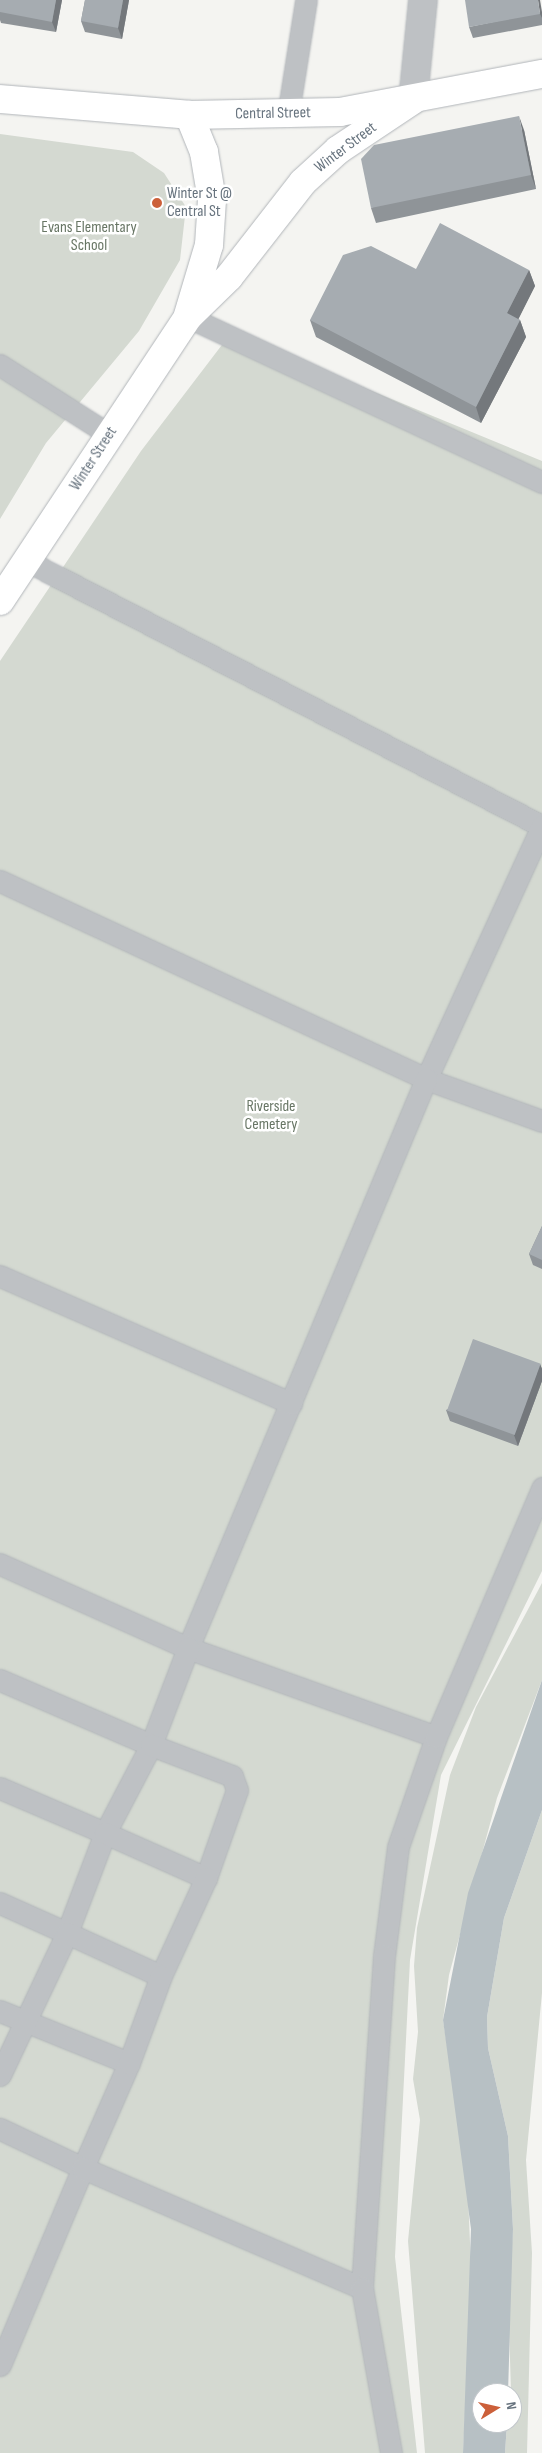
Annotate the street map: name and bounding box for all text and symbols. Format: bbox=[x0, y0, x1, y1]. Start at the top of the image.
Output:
street label: Central Street bbox=[235, 104, 311, 124]
street label: Winter Street bbox=[311, 119, 381, 177]
place label: Winter St @ Central St bbox=[167, 184, 232, 222]
marker: Winter St @ Central St bbox=[151, 197, 163, 209]
park label: Evans Elementary School bbox=[41, 218, 137, 256]
street label: Winter Street bbox=[66, 423, 122, 495]
park label: Riverside Cemetery bbox=[245, 1097, 297, 1135]
north arrow bbox=[472, 2383, 522, 2433]
text: N bbox=[502, 2401, 520, 2411]

